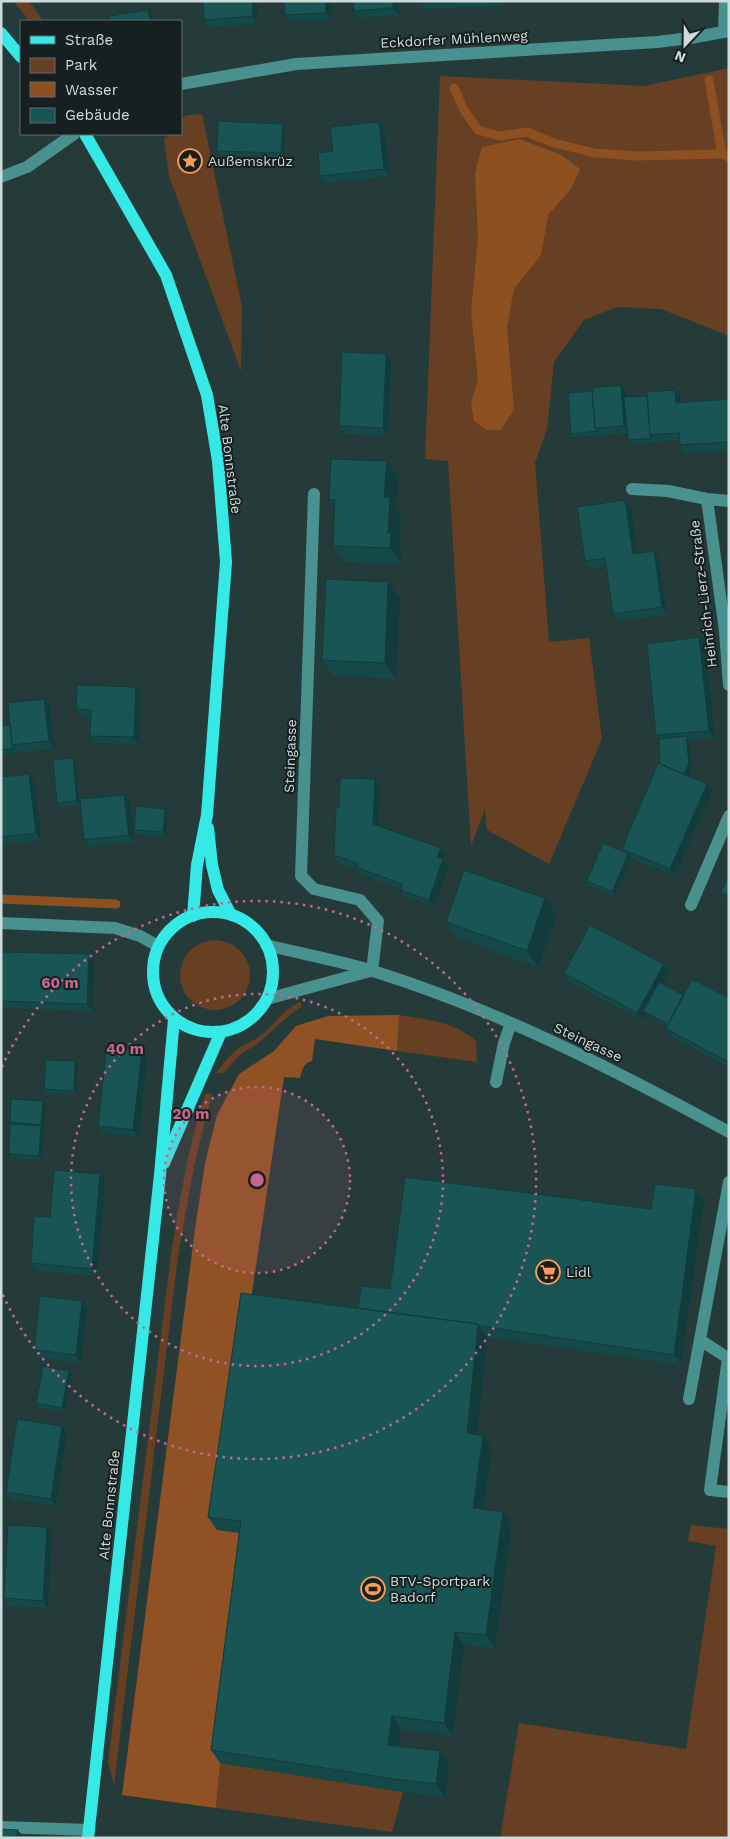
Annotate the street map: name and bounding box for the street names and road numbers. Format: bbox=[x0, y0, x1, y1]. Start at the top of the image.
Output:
street label: Eckdorfer Mühlenweg bbox=[380, 27, 529, 51]
street label: Alte Bonnstraße bbox=[215, 403, 245, 515]
street label: Heinrich-Lierz-Straße bbox=[686, 519, 720, 669]
street label: Steingasse bbox=[281, 719, 299, 793]
street label: Steingasse bbox=[551, 1019, 625, 1065]
street label: Alte Bonnstraße bbox=[95, 1449, 123, 1561]

